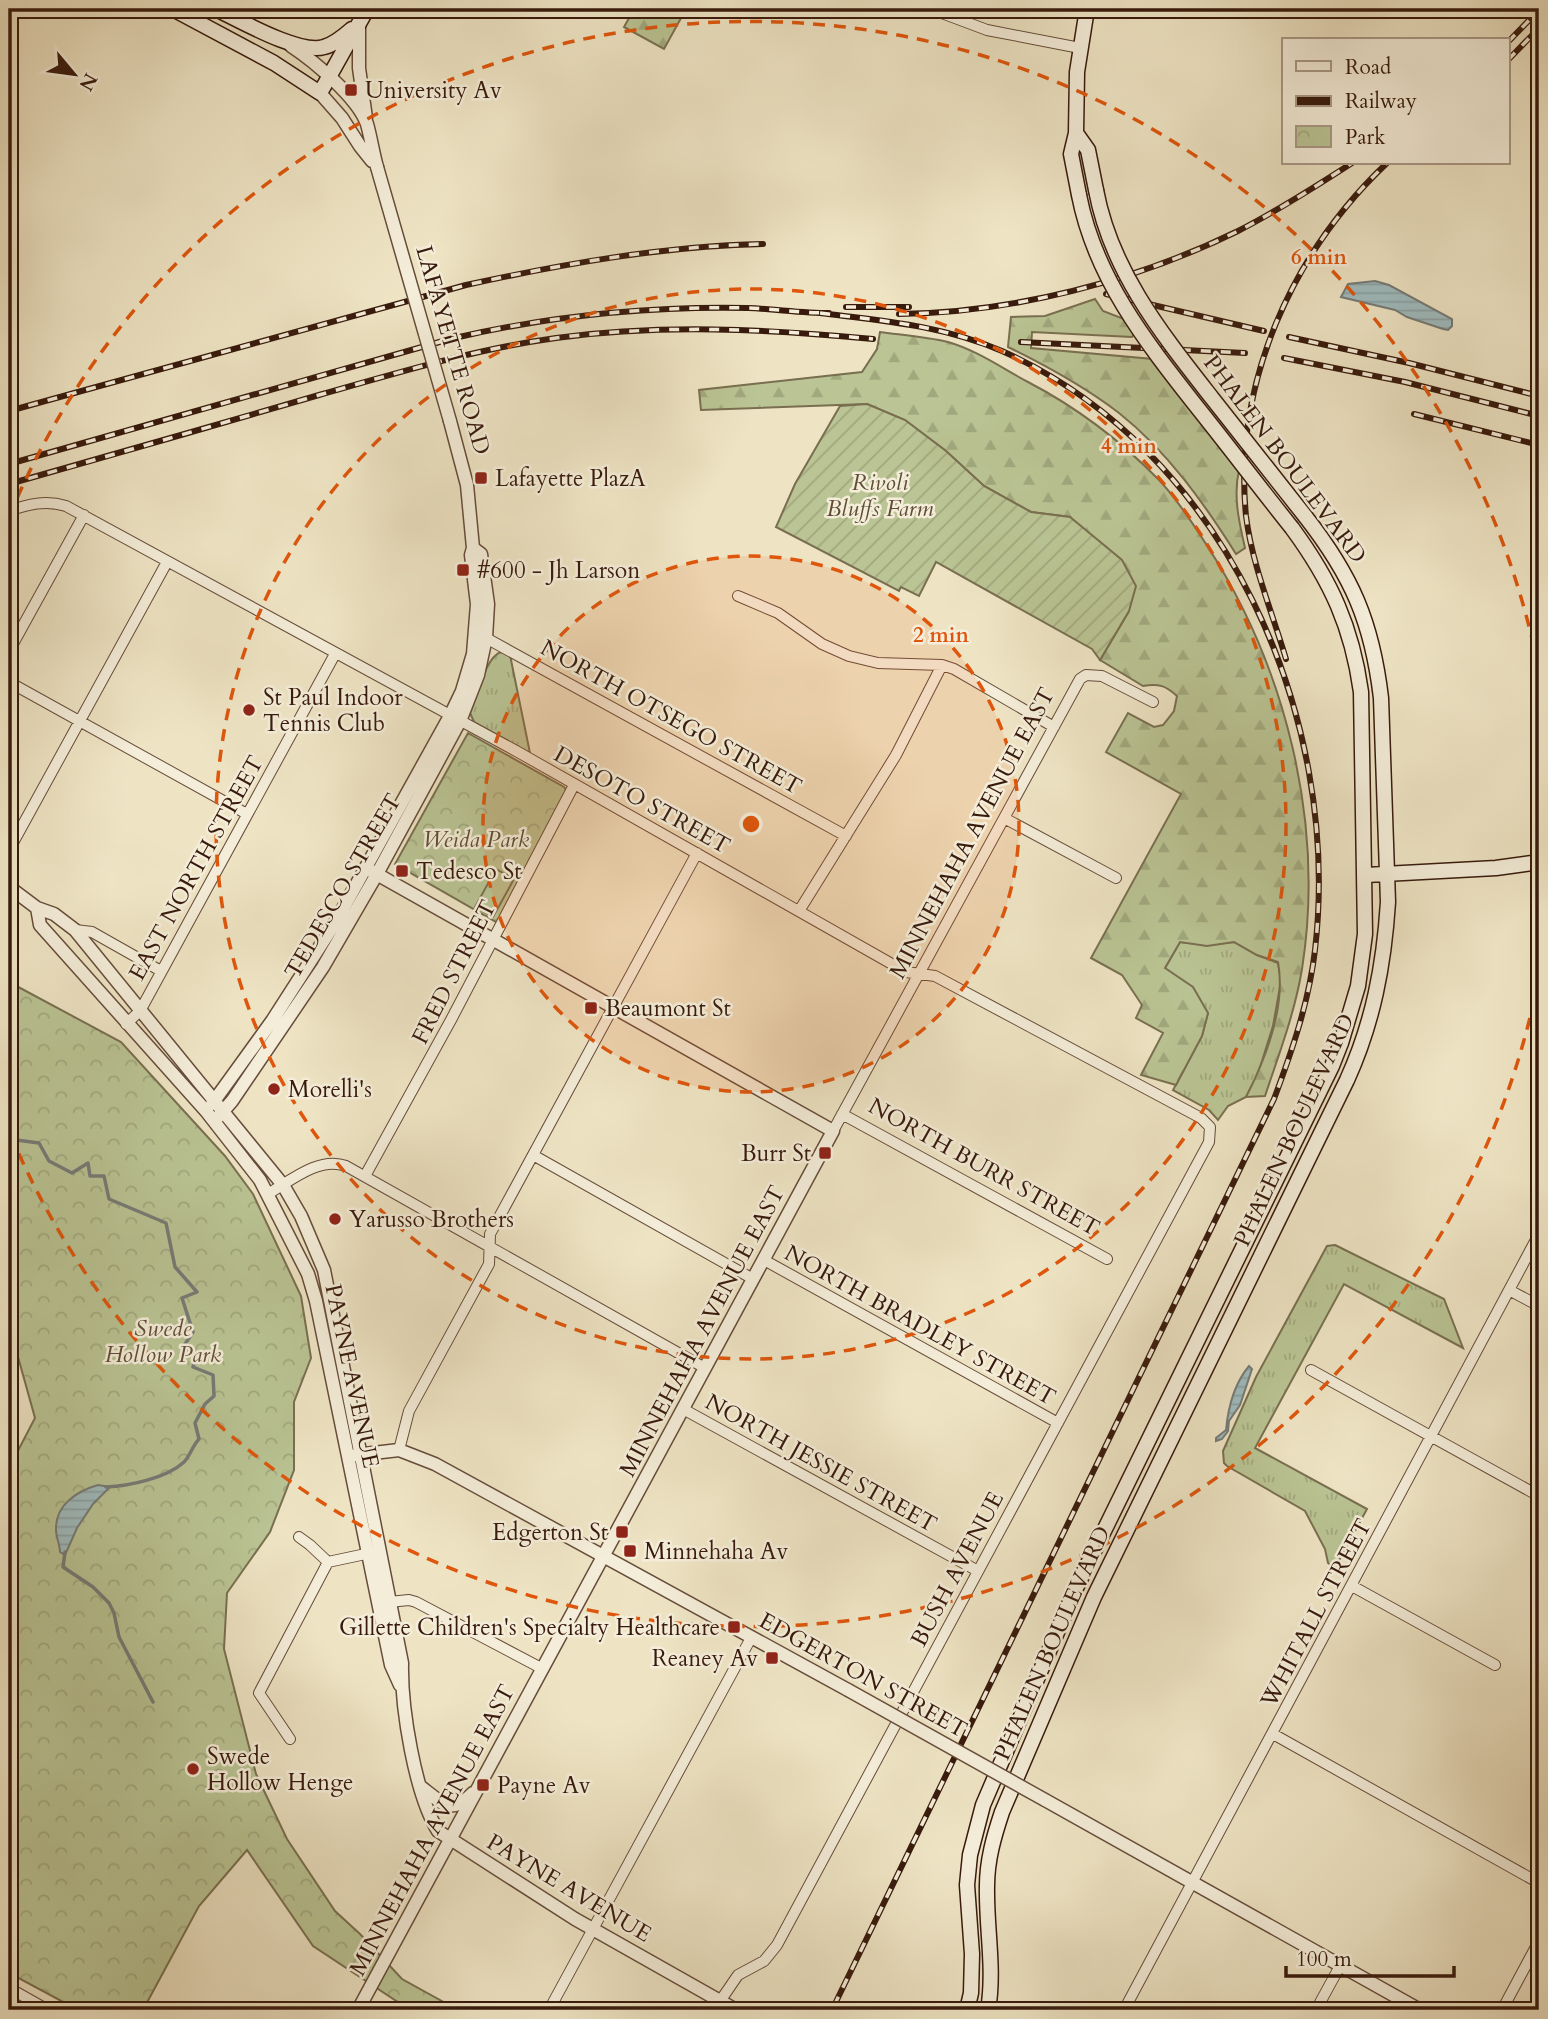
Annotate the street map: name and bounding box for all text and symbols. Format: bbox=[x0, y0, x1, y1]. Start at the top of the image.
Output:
north arrow bbox=[38, 38, 108, 108]
legend bbox=[1282, 38, 1510, 164]
text: Road bbox=[1345, 53, 1391, 82]
text: N bbox=[72, 68, 103, 96]
place label: University Av bbox=[365, 75, 502, 106]
marker: University Av bbox=[343, 82, 359, 98]
text: Railway bbox=[1345, 87, 1417, 116]
text: Park bbox=[1345, 123, 1386, 152]
street label: LAFAYETTE ROAD bbox=[408, 242, 498, 458]
text: 6 min bbox=[1291, 243, 1347, 272]
street label: PHALEN BOULEVARD bbox=[1196, 348, 1374, 570]
text: 4 min bbox=[1101, 432, 1157, 461]
place label: Lafayette PlazA bbox=[495, 463, 646, 494]
park label: Rivoli Bluffs Farm bbox=[826, 467, 934, 524]
marker: Lafayette PlazA bbox=[473, 470, 489, 486]
place label: #600 - Jh Larson bbox=[477, 555, 640, 586]
marker: #600 - Jh Larson bbox=[455, 562, 471, 578]
text: 2 min bbox=[913, 621, 969, 650]
street label: NORTH OTSEGO STREET bbox=[535, 632, 807, 802]
place label: St Paul Indoor Tennis Club bbox=[263, 682, 403, 739]
street label: MINNEHAHA AVENUE EAST bbox=[882, 682, 1062, 984]
marker: St Paul Indoor Tennis Club bbox=[241, 702, 257, 718]
street label: DESOTO STREET bbox=[548, 739, 736, 861]
street label: EAST NORTH STREET bbox=[121, 750, 271, 986]
street label: TEDESCO STREET bbox=[277, 788, 409, 984]
centre of rings bbox=[739, 812, 763, 836]
park label: Weida Park bbox=[423, 824, 530, 855]
place label: Tedesco St bbox=[416, 856, 522, 887]
marker: Tedesco St bbox=[394, 863, 410, 879]
street label: FRED STREET bbox=[404, 895, 504, 1049]
place label: Beaumont St bbox=[605, 993, 731, 1024]
marker: Beaumont St bbox=[583, 1000, 599, 1016]
street label: PHALEN BOULEVARD bbox=[1226, 1009, 1362, 1251]
place label: Morelli's bbox=[288, 1074, 372, 1105]
marker: Morelli's bbox=[266, 1081, 282, 1097]
street label: NORTH BURR STREET bbox=[863, 1090, 1105, 1244]
place label: Burr St bbox=[741, 1138, 811, 1169]
marker: Burr St bbox=[817, 1145, 833, 1161]
street label: MINNEHAHA AVENUE EAST bbox=[612, 1180, 792, 1482]
place label: Yarusso Brothers bbox=[349, 1204, 514, 1235]
marker: Yarusso Brothers bbox=[327, 1211, 343, 1227]
street label: NORTH BRADLEY STREET bbox=[779, 1237, 1061, 1413]
street label: PAYNE AVENUE bbox=[317, 1281, 387, 1471]
park label: Swede Hollow Park bbox=[105, 1313, 222, 1370]
street label: NORTH JESSIE STREET bbox=[700, 1386, 943, 1540]
street label: BUSH AVENUE bbox=[903, 1486, 1011, 1652]
street label: WHITALL STREET bbox=[1253, 1513, 1379, 1714]
place label: Edgerton St bbox=[492, 1517, 608, 1548]
street label: PHALEN BOULEVARD bbox=[986, 1521, 1118, 1765]
marker: Edgerton St bbox=[614, 1524, 630, 1540]
place label: Minnehaha Av bbox=[644, 1536, 788, 1567]
marker: Minnehaha Av bbox=[622, 1543, 638, 1559]
street label: EDGERTON STREET bbox=[753, 1605, 973, 1745]
place label: Gillette Children's Specialty Healthcare bbox=[339, 1612, 720, 1643]
marker: Gillette Children's Specialty Healthcare bbox=[726, 1619, 742, 1635]
place label: Reaney Av bbox=[652, 1643, 758, 1674]
marker: Reaney Av bbox=[764, 1650, 780, 1666]
street label: MINNEHAHA AVENUE EAST bbox=[342, 1679, 522, 1981]
place label: Swede Hollow Henge bbox=[207, 1741, 354, 1798]
marker: Swede Hollow Henge bbox=[185, 1761, 201, 1777]
place label: Payne Av bbox=[497, 1770, 591, 1801]
marker: Payne Av bbox=[475, 1777, 491, 1793]
street label: PAYNE AVENUE bbox=[481, 1827, 657, 1949]
scale bar bbox=[1286, 1935, 1454, 1979]
text: 100 m bbox=[1296, 1945, 1352, 1974]

